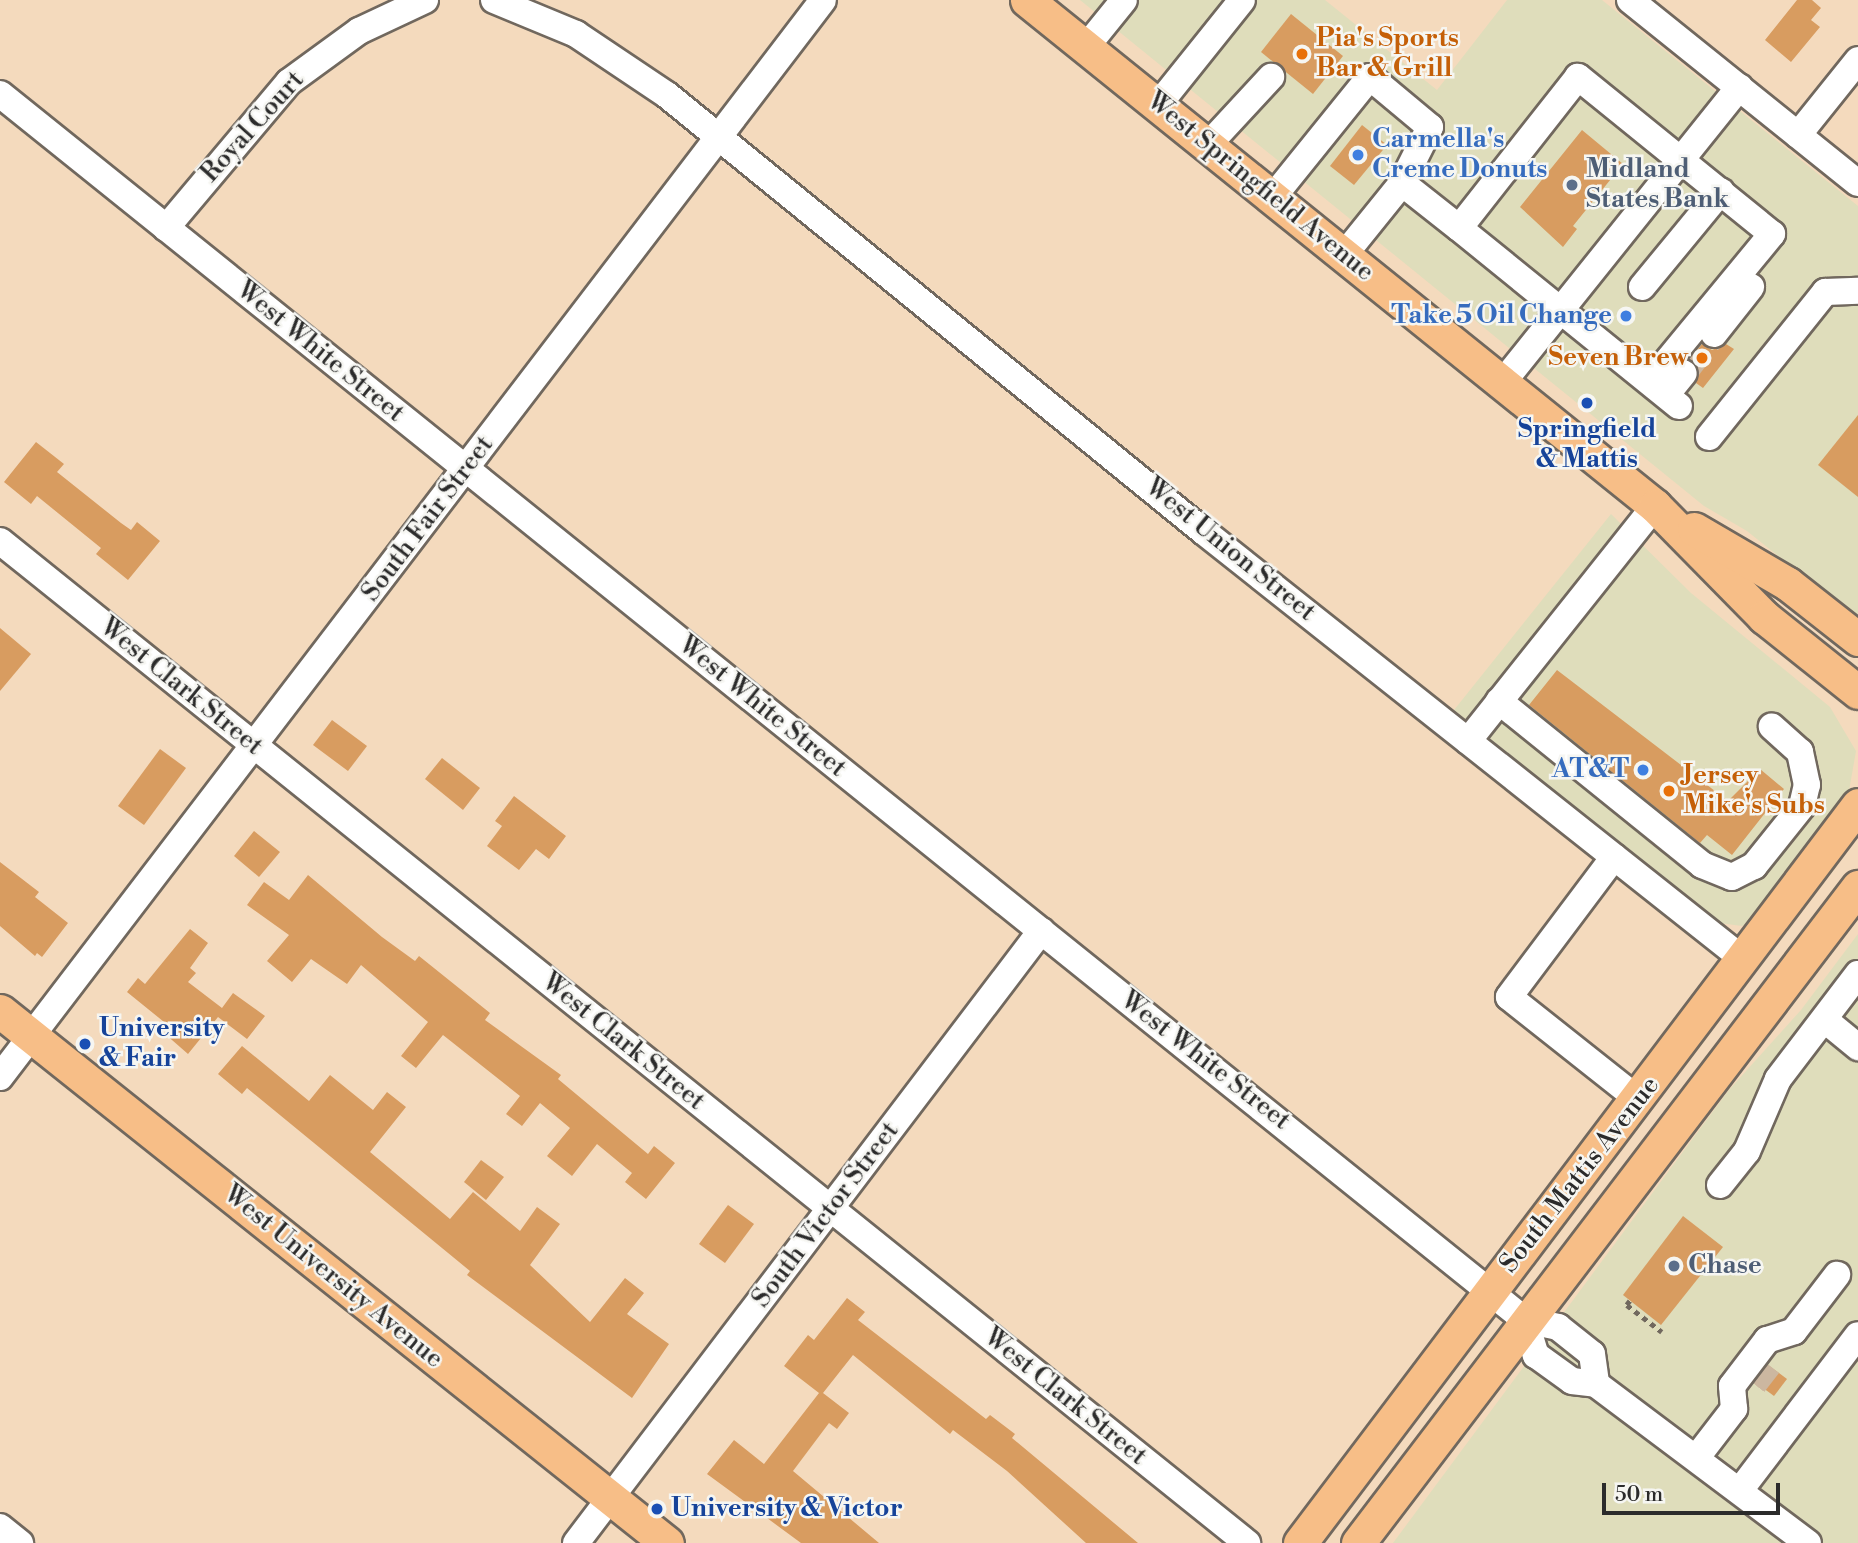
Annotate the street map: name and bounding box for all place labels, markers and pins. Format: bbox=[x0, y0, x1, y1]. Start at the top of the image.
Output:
place label: Pia's Sports Bar & Grill bbox=[1316, 23, 1459, 84]
marker: Pia's Sports Bar & Grill bbox=[1294, 46, 1310, 62]
place label: Carmella's Creme Donuts bbox=[1372, 124, 1547, 186]
marker: Carmella's Creme Donuts bbox=[1350, 147, 1366, 163]
place label: Midland States Bank bbox=[1586, 154, 1729, 216]
marker: Midland States Bank bbox=[1564, 177, 1580, 193]
place label: Take 5 Oil Change bbox=[1391, 300, 1612, 332]
marker: Take 5 Oil Change bbox=[1618, 308, 1634, 324]
place label: Seven Brew bbox=[1548, 342, 1688, 374]
marker: Seven Brew bbox=[1694, 350, 1710, 366]
marker: Springfield & Mattis bbox=[1579, 395, 1595, 411]
place label: Springfield & Mattis bbox=[1518, 414, 1656, 476]
place label: AT&T bbox=[1552, 754, 1629, 786]
place label: Jersey Mike's Subs bbox=[1683, 760, 1825, 822]
marker: AT&T bbox=[1635, 762, 1651, 778]
marker: Jersey Mike's Subs bbox=[1661, 783, 1677, 799]
place label: University & Fair bbox=[99, 1013, 225, 1074]
marker: University & Fair bbox=[77, 1036, 93, 1052]
place label: Chase bbox=[1688, 1250, 1762, 1282]
marker: Chase bbox=[1666, 1258, 1682, 1274]
place label: University & Victor bbox=[671, 1493, 903, 1525]
marker: University & Victor bbox=[649, 1501, 665, 1517]

